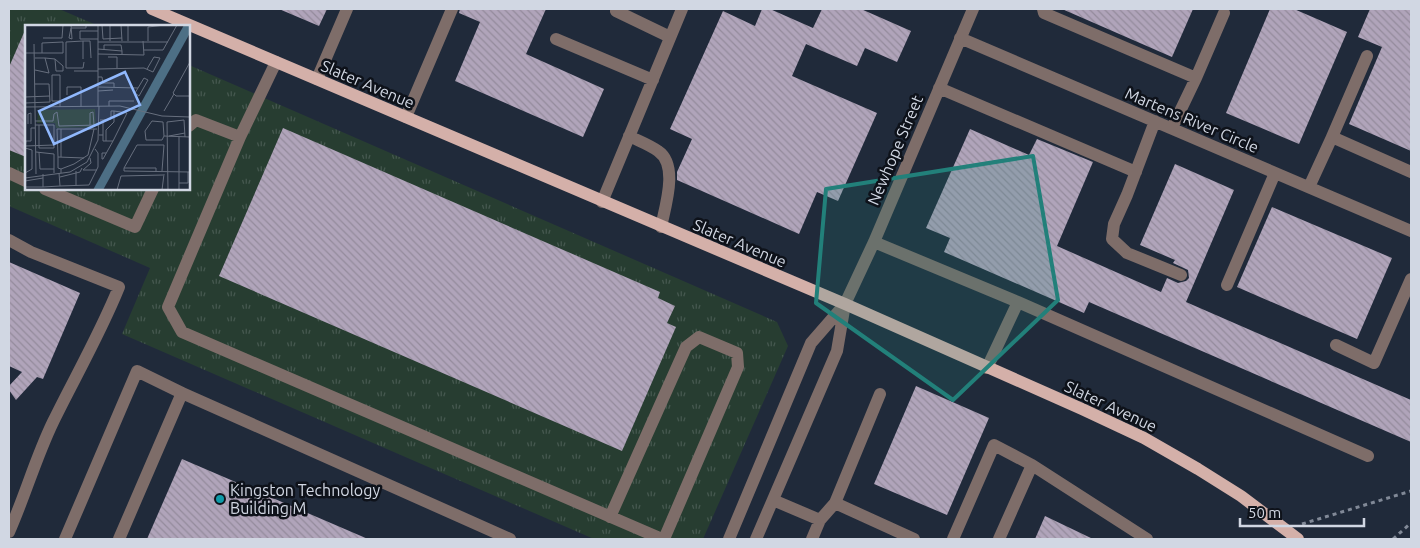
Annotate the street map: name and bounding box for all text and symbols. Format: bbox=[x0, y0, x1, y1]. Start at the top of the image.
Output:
inset map bbox=[25, 25, 190, 190]
street label: Slater Avenue bbox=[319, 56, 417, 112]
street label: Martens River Circle bbox=[1122, 84, 1262, 156]
street label: Newhope Street bbox=[864, 92, 927, 208]
street label: Slater Avenue bbox=[691, 215, 789, 271]
street label: Slater Avenue bbox=[1062, 377, 1160, 435]
place label: Kingston Technology Building M bbox=[230, 481, 380, 517]
marker: Kingston Technology Building M bbox=[214, 493, 226, 505]
scale bar bbox=[1240, 496, 1364, 528]
text: 50 m bbox=[1248, 504, 1281, 521]

